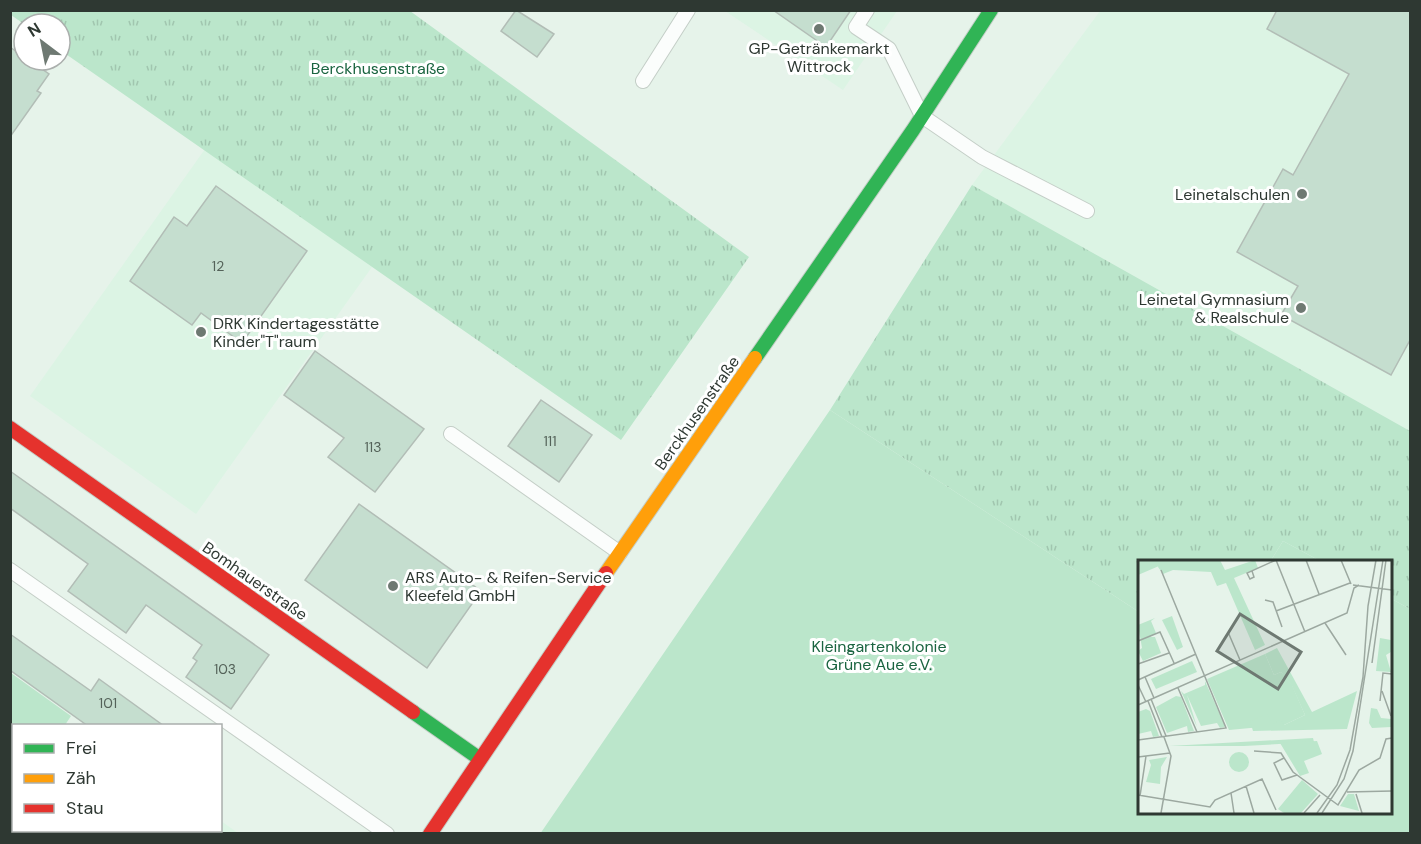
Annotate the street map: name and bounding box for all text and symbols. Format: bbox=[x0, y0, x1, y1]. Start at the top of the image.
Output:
north arrow bbox=[12, 12, 72, 72]
text: N bbox=[24, 18, 45, 42]
marker: GP-Getränkemarkt Wittrock bbox=[812, 22, 826, 36]
place label: GP-Getränkemarkt Wittrock bbox=[749, 38, 889, 77]
park label: Berckhusenstraße bbox=[311, 58, 445, 79]
place label: Leinetalschulen bbox=[1175, 184, 1290, 205]
marker: Leinetalschulen bbox=[1295, 187, 1309, 201]
house number: 12 bbox=[212, 257, 224, 275]
place label: Leinetal Gymnasium & Realschule bbox=[1139, 289, 1289, 328]
marker: Leinetal Gymnasium & Realschule bbox=[1294, 301, 1308, 315]
place label: DRK Kindertagesstätte Kinder"T"raum bbox=[213, 313, 379, 352]
marker: DRK Kindertagesstätte Kinder"T"raum bbox=[194, 325, 208, 339]
street label: Berckhusenstraße bbox=[650, 352, 744, 474]
house number: 111 bbox=[543, 432, 557, 450]
house number: 113 bbox=[364, 438, 382, 456]
street label: Bomhauerstraße bbox=[198, 537, 312, 625]
inset map bbox=[1138, 560, 1391, 814]
place label: ARS Auto- & Reifen-Service Kleefeld GmbH bbox=[405, 567, 612, 606]
marker: ARS Auto- & Reifen-Service Kleefeld GmbH bbox=[386, 579, 400, 593]
park label: Kleingartenkolonie Grüne Aue e.V. bbox=[811, 636, 947, 675]
house number: 103 bbox=[214, 660, 236, 678]
house number: 101 bbox=[99, 694, 117, 712]
legend bbox=[12, 724, 222, 832]
text: Frei bbox=[66, 736, 97, 760]
text: Zäh bbox=[66, 766, 96, 790]
text: Stau bbox=[66, 796, 104, 820]

